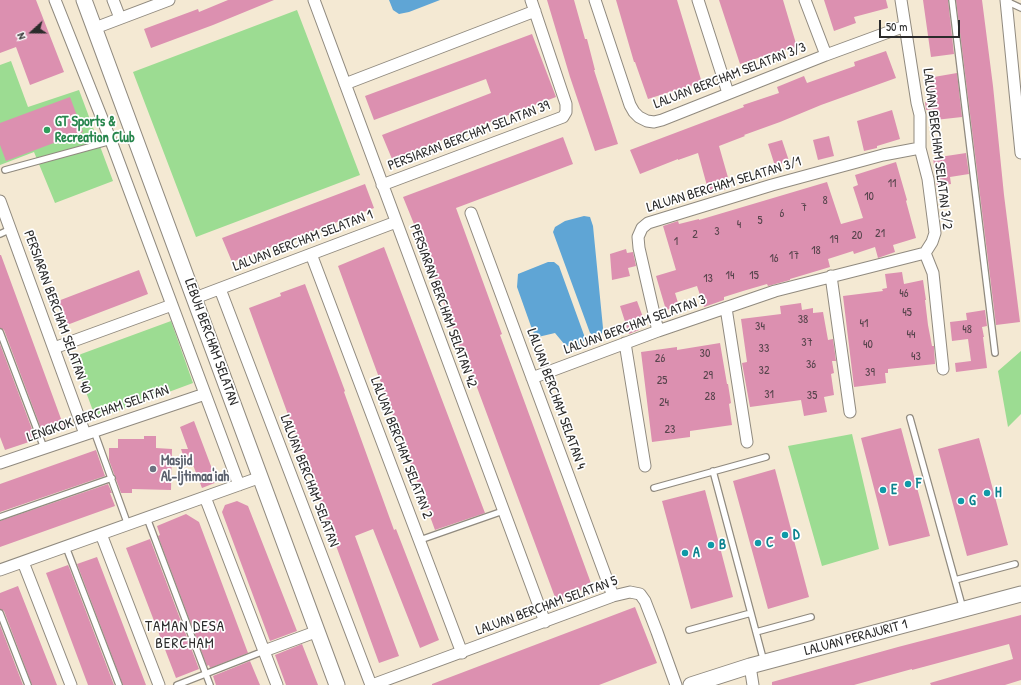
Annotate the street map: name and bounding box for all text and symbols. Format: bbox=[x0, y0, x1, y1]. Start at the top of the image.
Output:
north arrow bbox=[12, 12, 52, 52]
scale bar bbox=[881, 12, 962, 38]
text: 50 m bbox=[886, 18, 907, 35]
text: N bbox=[13, 31, 28, 42]
street label: LALUAN BERCHAM SELATAN 3/3 bbox=[651, 39, 809, 113]
street label: LALUAN BERCHAM SELATAN 3/2 bbox=[919, 68, 955, 230]
street label: PERSIARAN BERCHAM SELATAN 39 bbox=[386, 97, 552, 175]
place label: GT Sports & Recreation Club bbox=[55, 114, 135, 146]
marker: GT Sports & Recreation Club bbox=[42, 125, 52, 135]
street label: LALUAN BERCHAM SELATAN 3/1 bbox=[645, 153, 803, 217]
house number: 11 bbox=[888, 177, 896, 191]
house number: 10 bbox=[864, 190, 874, 204]
house number: 8 bbox=[822, 194, 828, 208]
house number: 7 bbox=[801, 201, 807, 215]
street label: LALUAN BERCHAM SELATAN 1 bbox=[231, 207, 375, 275]
house number: 6 bbox=[780, 207, 784, 221]
house number: 5 bbox=[757, 214, 763, 228]
house number: 4 bbox=[737, 218, 741, 232]
street label: PERSIARAN BERCHAM SELATAN 42 bbox=[406, 222, 480, 390]
house number: 3 bbox=[714, 225, 720, 239]
house number: 21 bbox=[875, 227, 885, 241]
street label: PERSIARAN BERCHAM SELATAN 40 bbox=[20, 228, 94, 396]
house number: 2 bbox=[692, 228, 698, 242]
house number: 20 bbox=[852, 229, 862, 243]
house number: 19 bbox=[830, 233, 838, 247]
house number: 1 bbox=[674, 235, 678, 249]
house number: 18 bbox=[811, 244, 821, 258]
house number: 17 bbox=[789, 249, 799, 263]
house number: 16 bbox=[769, 252, 779, 266]
house number: 14 bbox=[726, 269, 734, 283]
house number: 15 bbox=[749, 269, 759, 283]
house number: 13 bbox=[703, 272, 713, 286]
street label: LEBUH BERCHAM SELATAN bbox=[180, 276, 242, 408]
house number: 46 bbox=[899, 287, 909, 301]
street label: LALUAN BERCHAM SELATAN 3 bbox=[562, 292, 708, 358]
house number: 45 bbox=[902, 306, 912, 320]
house number: 38 bbox=[798, 313, 808, 327]
house number: 41 bbox=[860, 317, 868, 331]
house number: 34 bbox=[755, 320, 765, 334]
house number: 48 bbox=[962, 323, 972, 337]
street label: LALUAN BERCHAM SELATAN 4 bbox=[523, 326, 589, 472]
house number: 44 bbox=[907, 328, 915, 342]
house number: 37 bbox=[801, 336, 813, 350]
house number: 40 bbox=[863, 338, 873, 352]
house number: 33 bbox=[759, 342, 769, 356]
house number: 30 bbox=[700, 347, 710, 361]
house number: 43 bbox=[911, 350, 921, 364]
house number: 26 bbox=[655, 352, 665, 366]
house number: 36 bbox=[806, 358, 816, 372]
house number: 32 bbox=[759, 364, 769, 378]
house number: 39 bbox=[865, 366, 875, 380]
house number: 29 bbox=[703, 369, 713, 383]
house number: 25 bbox=[657, 374, 667, 388]
street label: LALUAN BERCHAM SELATAN 2 bbox=[366, 375, 436, 521]
street label: LENGKOK BERCHAM SELATAN bbox=[25, 382, 171, 446]
house number: 31 bbox=[764, 388, 774, 402]
house number: 35 bbox=[807, 389, 817, 403]
house number: 28 bbox=[705, 390, 715, 404]
house number: 24 bbox=[659, 396, 669, 410]
street label: LALUAN BERCHAM SELATAN bbox=[276, 413, 342, 549]
house number: 23 bbox=[665, 423, 675, 437]
place label: Masjid Al-Ijtimaa'iah bbox=[161, 453, 229, 486]
marker: Masjid Al-Ijtimaa'iah bbox=[148, 464, 158, 474]
place label: F bbox=[916, 476, 921, 492]
marker: F bbox=[903, 479, 913, 489]
place label: E bbox=[891, 482, 897, 498]
marker: E bbox=[878, 485, 888, 495]
place label: H bbox=[995, 485, 1002, 501]
marker: H bbox=[982, 488, 992, 498]
place label: G bbox=[969, 493, 976, 509]
marker: G bbox=[956, 496, 966, 506]
place label: D bbox=[793, 527, 800, 543]
marker: D bbox=[780, 530, 790, 540]
place label: C bbox=[766, 535, 774, 551]
place label: B bbox=[719, 537, 726, 553]
marker: C bbox=[753, 538, 763, 548]
marker: B bbox=[706, 540, 716, 550]
place label: A bbox=[693, 545, 700, 561]
marker: A bbox=[680, 548, 690, 558]
street label: LALUAN BERCHAM SELATAN 5 bbox=[474, 573, 620, 639]
street label: LALUAN PERAJURIT 1 bbox=[803, 616, 909, 660]
district label: TAMAN DESA BERCHAM bbox=[145, 618, 225, 653]

